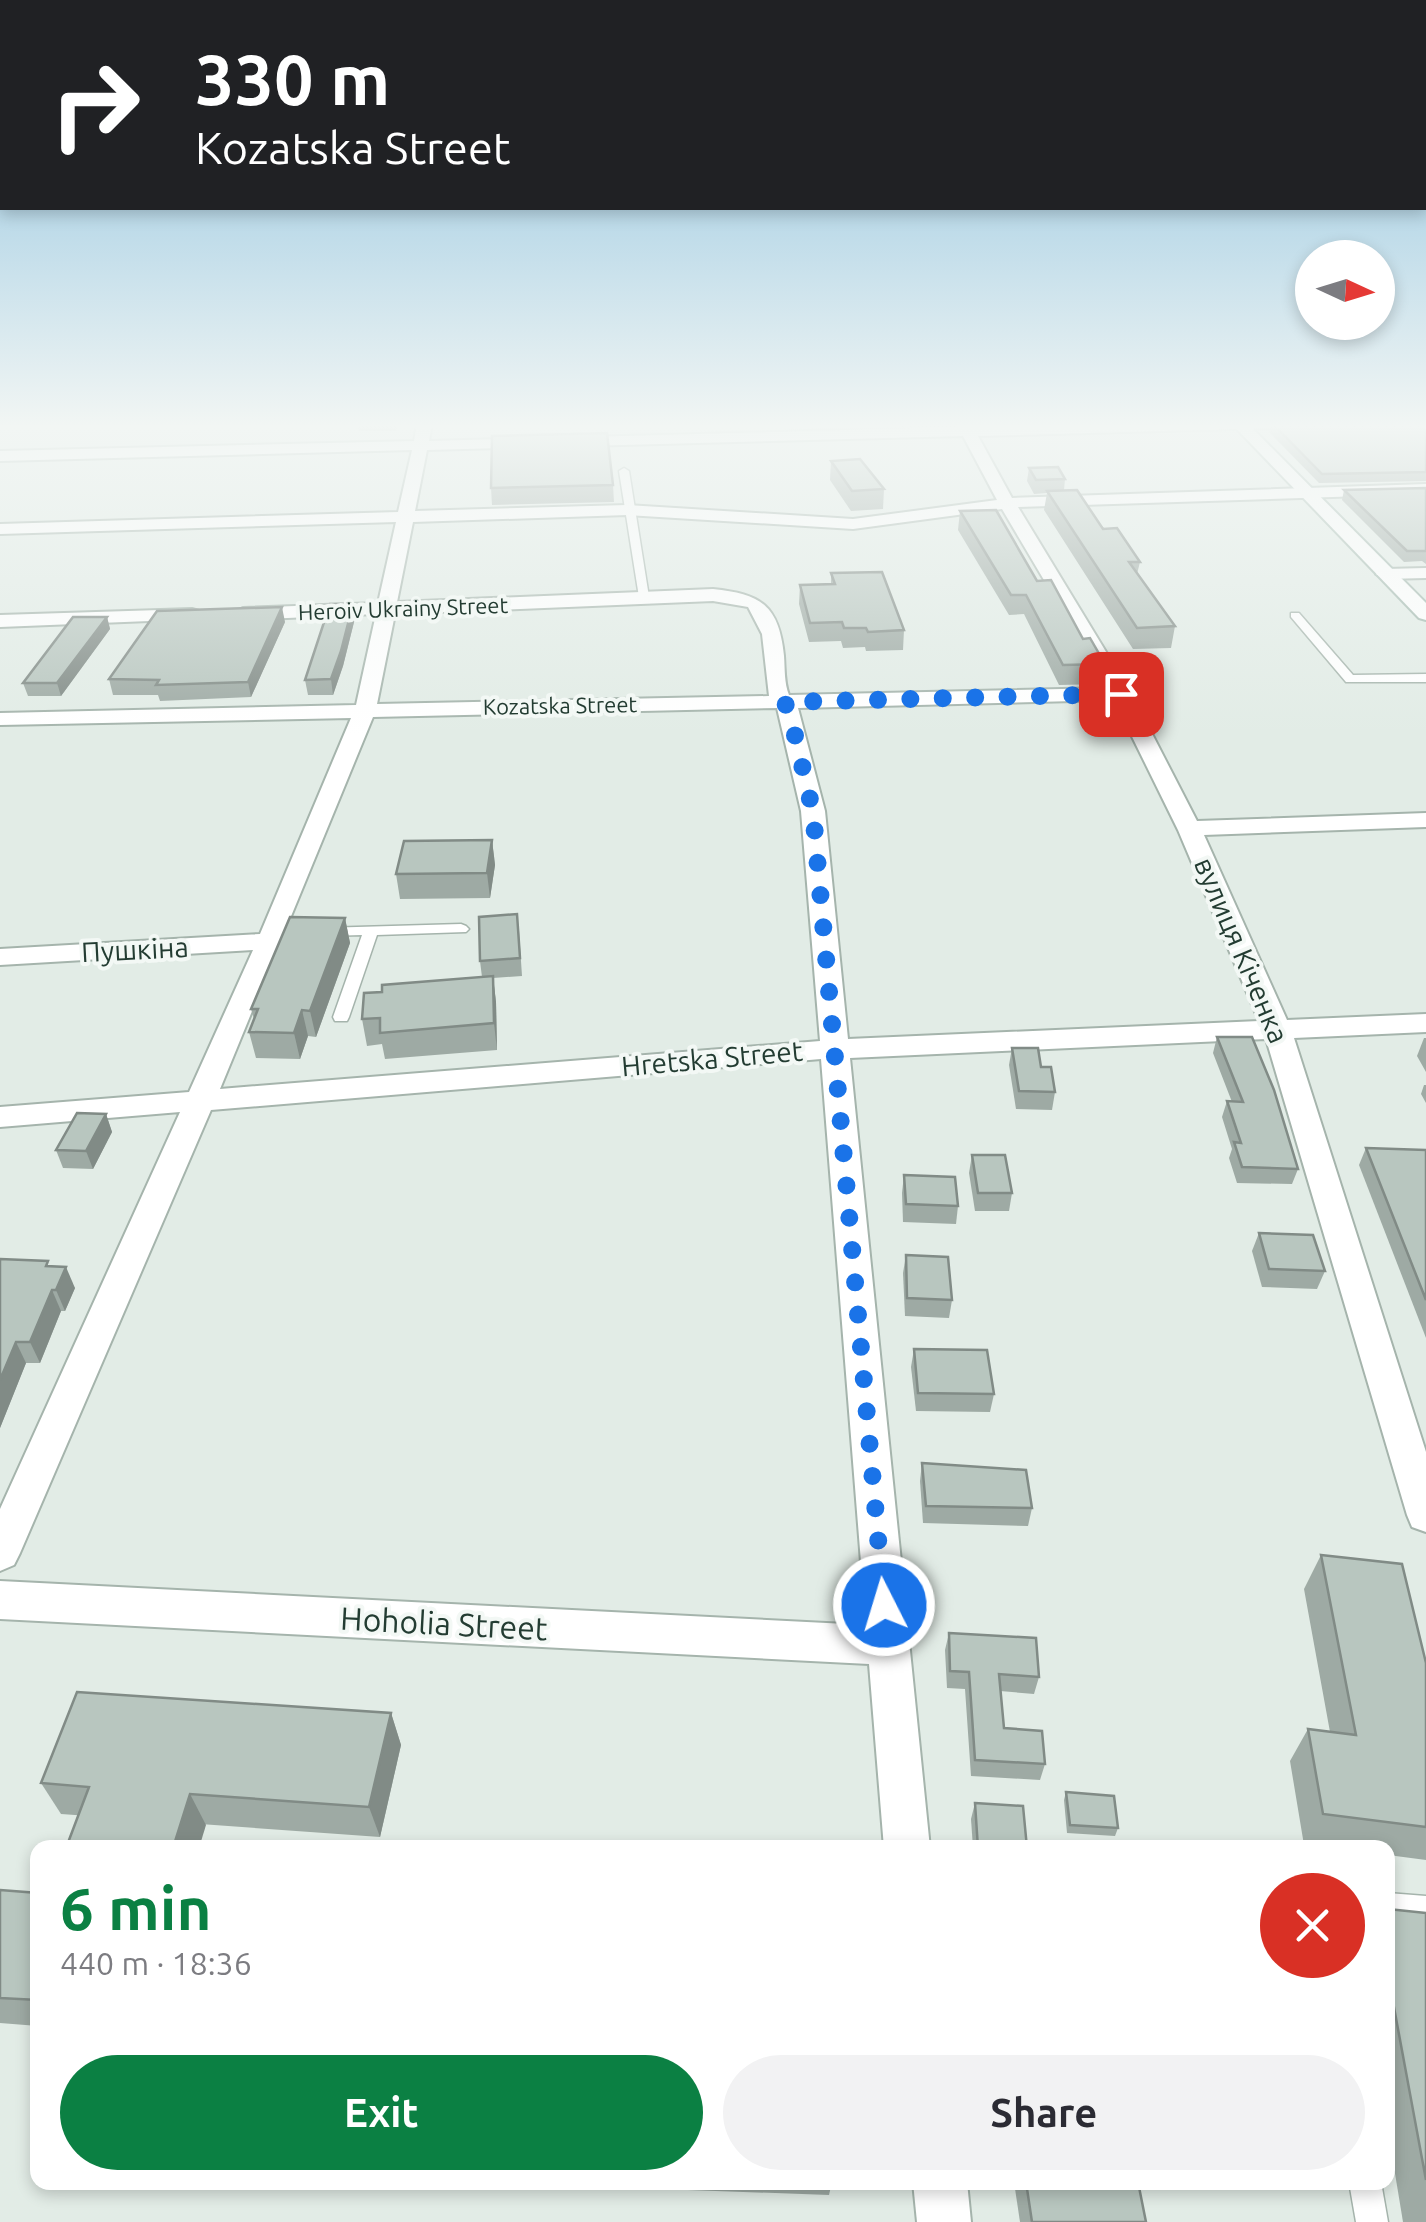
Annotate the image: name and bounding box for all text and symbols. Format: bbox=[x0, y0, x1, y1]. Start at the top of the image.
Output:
icon: right bbox=[30, 40, 160, 170]
text: 330 m bbox=[195, 40, 390, 118]
text: Kozatska Street bbox=[195, 122, 510, 173]
north arrow bbox=[1295, 240, 1395, 340]
map controls bbox=[1295, 240, 1395, 340]
street label: Heroiv Ukrainy Street bbox=[297, 592, 509, 624]
pin bbox=[1079, 652, 1164, 737]
icon: arrive bbox=[1094, 667, 1149, 722]
street label: Kozatska Street bbox=[483, 691, 638, 719]
street label: вулиця Кіченка bbox=[1189, 853, 1295, 1047]
street label: Пушкіна bbox=[81, 931, 189, 967]
street label: Hretska Street bbox=[620, 1035, 804, 1081]
position arrow bbox=[832, 1553, 936, 1657]
street label: Hoholia Street bbox=[340, 1600, 549, 1646]
button: close bbox=[1260, 1873, 1365, 1978]
text: 6 min bbox=[60, 1874, 212, 1941]
text: 440 m · 18:36 bbox=[60, 1945, 252, 1981]
button: Exit bbox=[60, 2055, 703, 2170]
button: Share bbox=[723, 2055, 1365, 2170]

